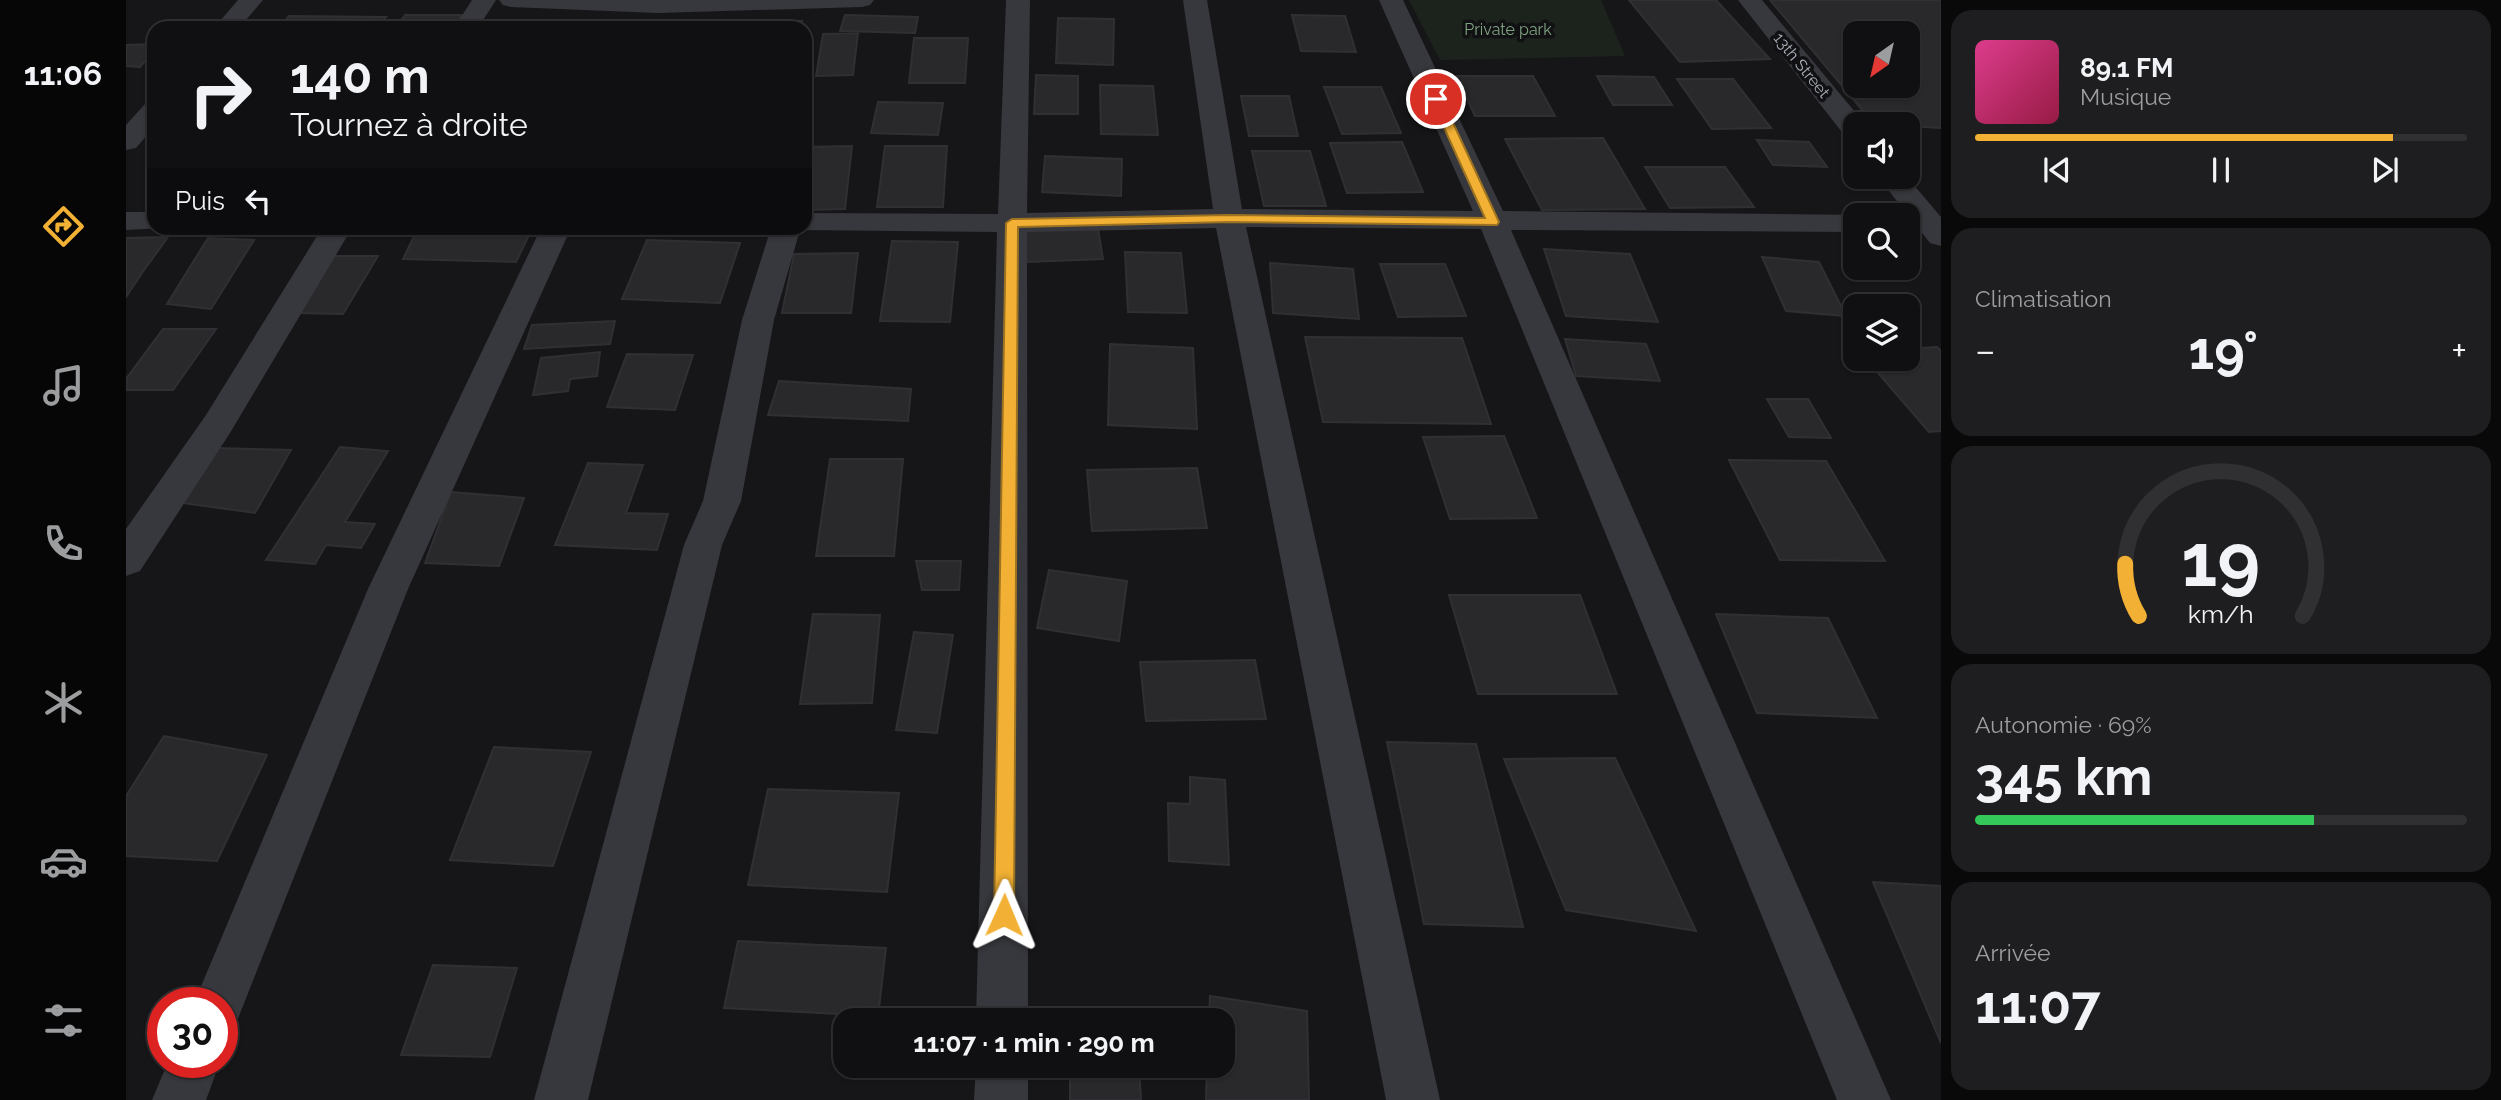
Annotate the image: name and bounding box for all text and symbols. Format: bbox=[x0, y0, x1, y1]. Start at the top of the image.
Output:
park label: Private park bbox=[1464, 20, 1552, 39]
north arrow bbox=[1843, 21, 1920, 98]
map controls bbox=[1843, 21, 1920, 371]
street label: 13th Street bbox=[1770, 29, 1834, 102]
text: 140 m bbox=[290, 47, 430, 104]
icon: right bbox=[175, 49, 266, 140]
text: 89.1 FM bbox=[2080, 53, 2173, 83]
text: 11:06 bbox=[24, 55, 102, 92]
pin bbox=[1406, 69, 1466, 129]
icon: arrive bbox=[1417, 80, 1455, 118]
text: Musique bbox=[2080, 83, 2171, 110]
text: Tournez à droite bbox=[290, 106, 528, 143]
button: sound bbox=[1843, 112, 1920, 189]
icon: previous bbox=[2038, 151, 2076, 189]
icon: pause bbox=[2202, 151, 2240, 189]
icon: next bbox=[2366, 151, 2404, 189]
icon: left bbox=[239, 182, 277, 220]
text: Puis bbox=[175, 186, 225, 216]
icon: directions bbox=[39, 202, 88, 251]
button: search bbox=[1843, 203, 1920, 280]
text: Climatisation bbox=[1975, 285, 2112, 312]
button: layers bbox=[1843, 294, 1920, 371]
text: 19° bbox=[2189, 320, 2258, 381]
text: − bbox=[1975, 328, 1995, 373]
text: + bbox=[2451, 328, 2467, 373]
icon: music bbox=[39, 361, 88, 410]
text: 19 bbox=[2182, 518, 2260, 603]
icon: phone bbox=[39, 519, 88, 568]
text: km/h bbox=[2188, 599, 2254, 629]
icon: climate bbox=[39, 678, 88, 727]
text: Autonomie · 69% bbox=[1975, 711, 2152, 738]
text: 345 km bbox=[1975, 746, 2152, 807]
icon: car bbox=[39, 837, 88, 886]
position arrow bbox=[967, 878, 1041, 952]
text: Arrivée bbox=[1975, 939, 2051, 966]
text: 11:07 bbox=[1975, 974, 2100, 1035]
speed limit sign: 30 bbox=[147, 987, 238, 1078]
icon: filters bbox=[39, 996, 88, 1045]
text: 11:07 · 1 min · 290 m bbox=[913, 1028, 1155, 1058]

